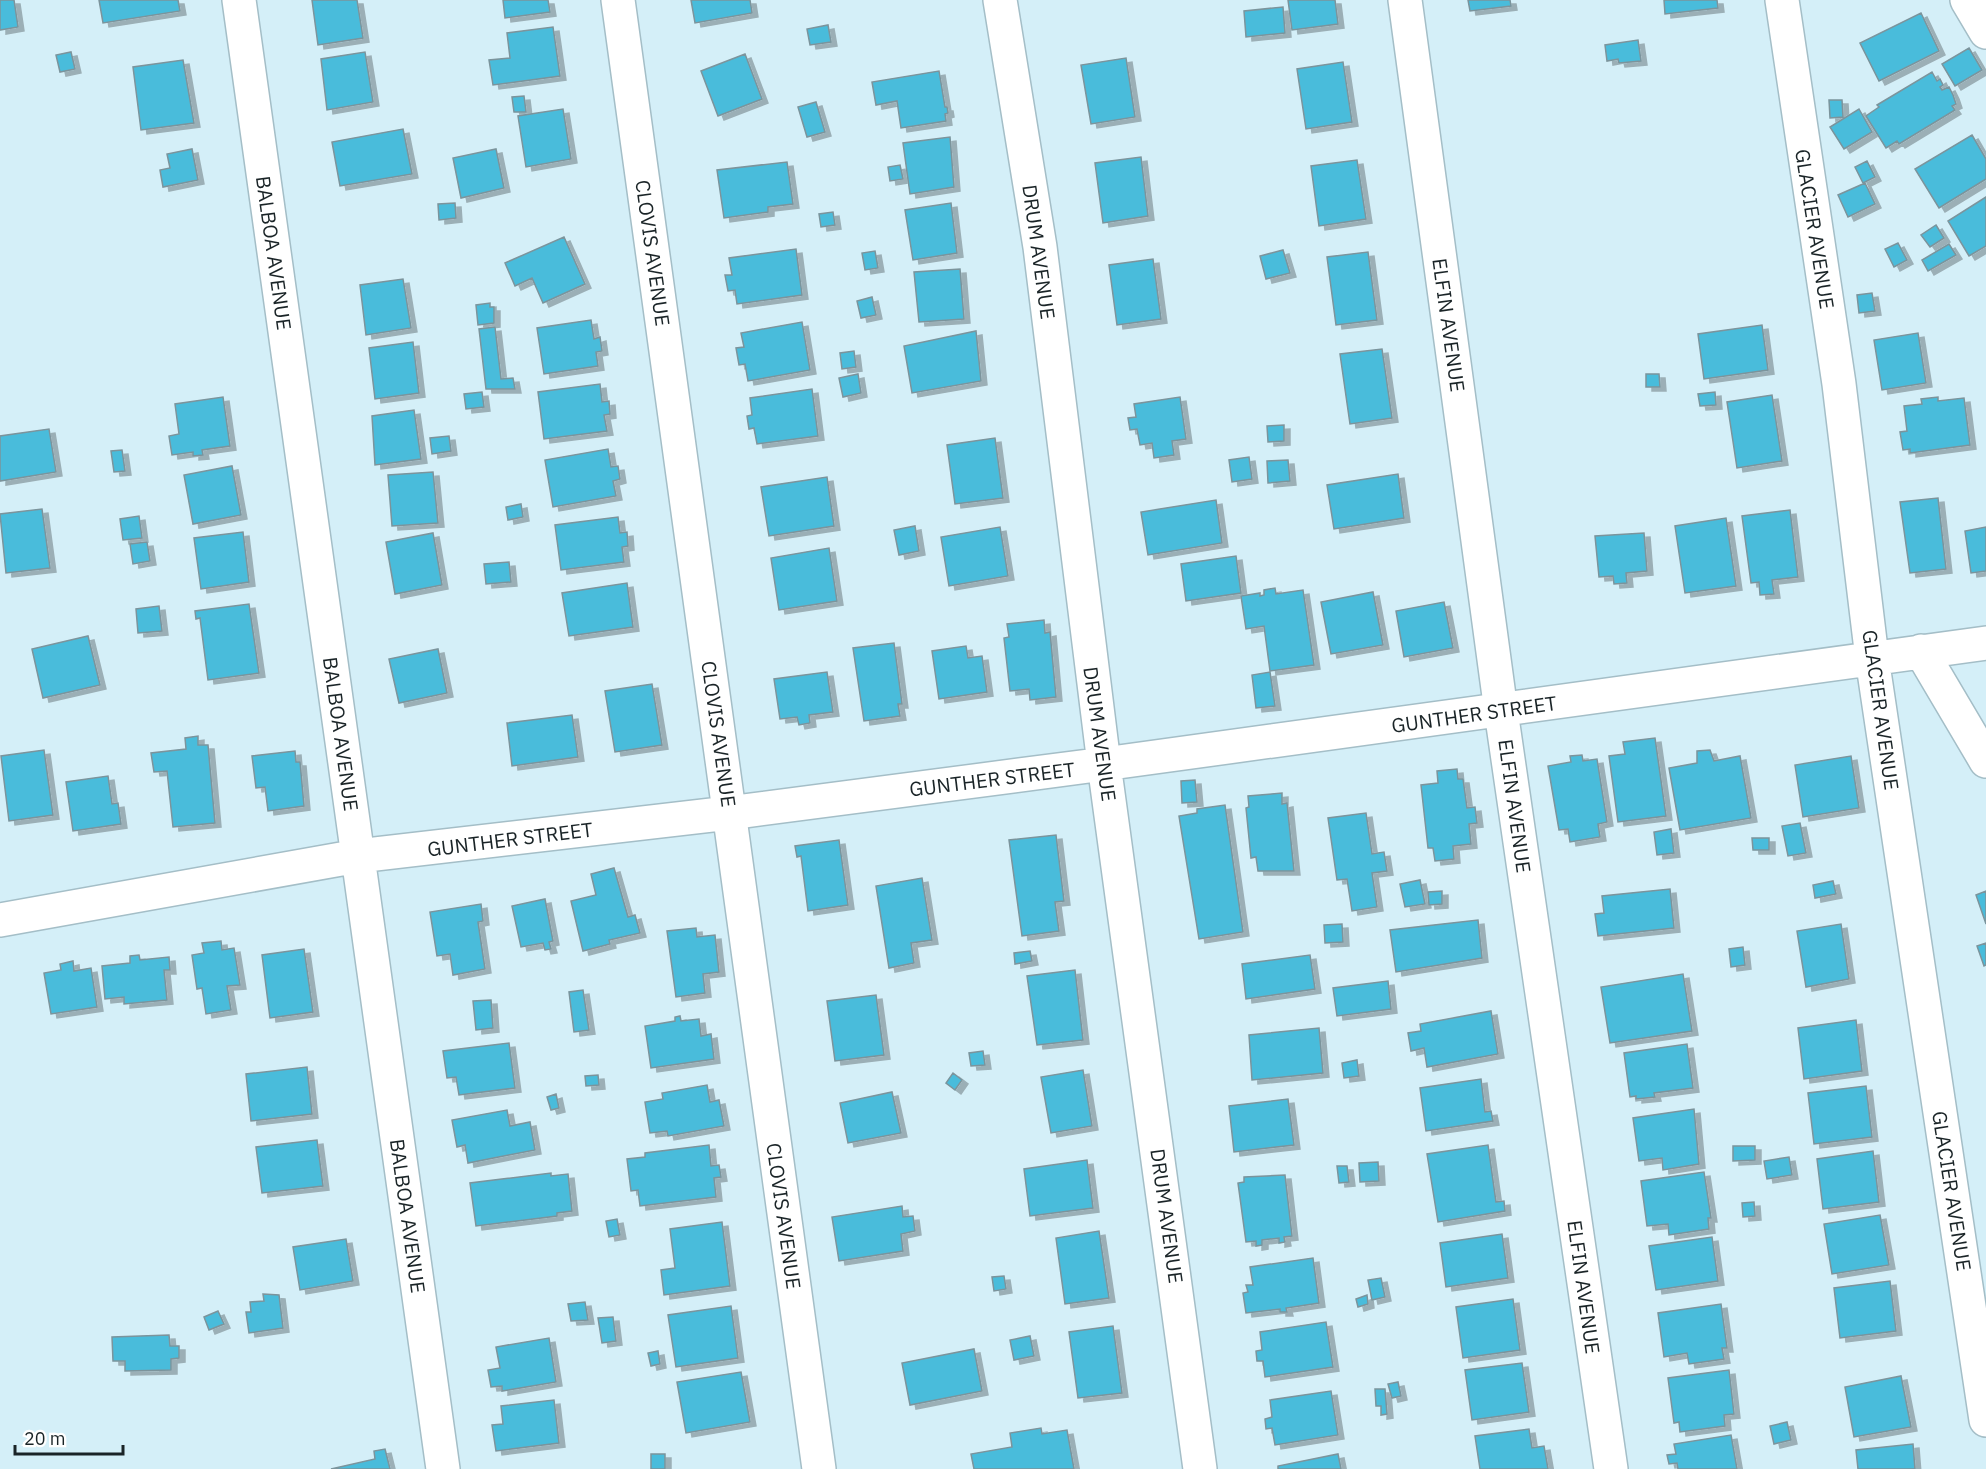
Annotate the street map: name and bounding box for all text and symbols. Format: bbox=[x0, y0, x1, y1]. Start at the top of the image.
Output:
street label: GLACIER AVENUE bbox=[1789, 147, 1841, 311]
street label: BALBOA AVENUE bbox=[250, 174, 298, 332]
street label: CLOVIS AVENUE bbox=[629, 178, 677, 328]
street label: DRUM AVENUE bbox=[1016, 183, 1062, 321]
street label: ELFIN AVENUE bbox=[1426, 256, 1472, 394]
street label: GLACIER AVENUE bbox=[1856, 628, 1906, 792]
street label: BALBOA AVENUE bbox=[317, 655, 365, 813]
street label: CLOVIS AVENUE bbox=[695, 659, 743, 809]
street label: DRUM AVENUE bbox=[1077, 665, 1123, 803]
street label: GUNTHER STREET bbox=[1390, 689, 1558, 739]
street label: ELFIN AVENUE bbox=[1492, 737, 1538, 875]
street label: GUNTHER STREET bbox=[908, 755, 1076, 803]
street label: GUNTHER STREET bbox=[426, 815, 594, 863]
street label: GLACIER AVENUE bbox=[1926, 1109, 1978, 1273]
street label: BALBOA AVENUE bbox=[384, 1137, 432, 1295]
street label: CLOVIS AVENUE bbox=[760, 1141, 808, 1291]
street label: DRUM AVENUE bbox=[1144, 1147, 1190, 1285]
street label: ELFIN AVENUE bbox=[1561, 1218, 1607, 1356]
scale bar bbox=[15, 1418, 123, 1456]
text: 20 m bbox=[24, 1427, 66, 1450]

